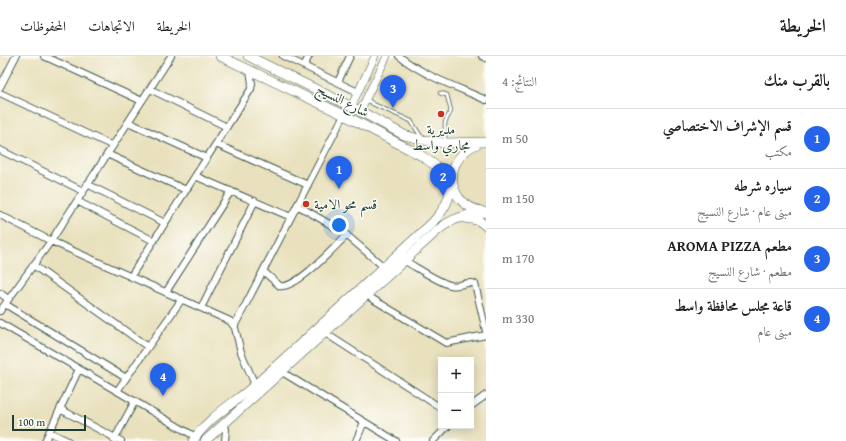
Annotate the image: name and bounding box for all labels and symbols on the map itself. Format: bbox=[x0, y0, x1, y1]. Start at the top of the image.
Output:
pin: 3 bbox=[380, 75, 406, 108]
street label: شارع النسيج bbox=[312, 78, 373, 124]
marker: مديرية مجاري واسط bbox=[436, 109, 446, 119]
place label: مديرية مجاري واسط bbox=[412, 119, 471, 157]
pin: 1 bbox=[326, 156, 352, 189]
pin: 2 bbox=[430, 163, 456, 196]
place label: قسم محو الامية bbox=[314, 194, 377, 218]
marker: قسم محو الامية bbox=[301, 199, 311, 209]
your location bbox=[329, 215, 349, 235]
pin: 4 bbox=[150, 363, 176, 396]
scale bar bbox=[12, 413, 86, 432]

